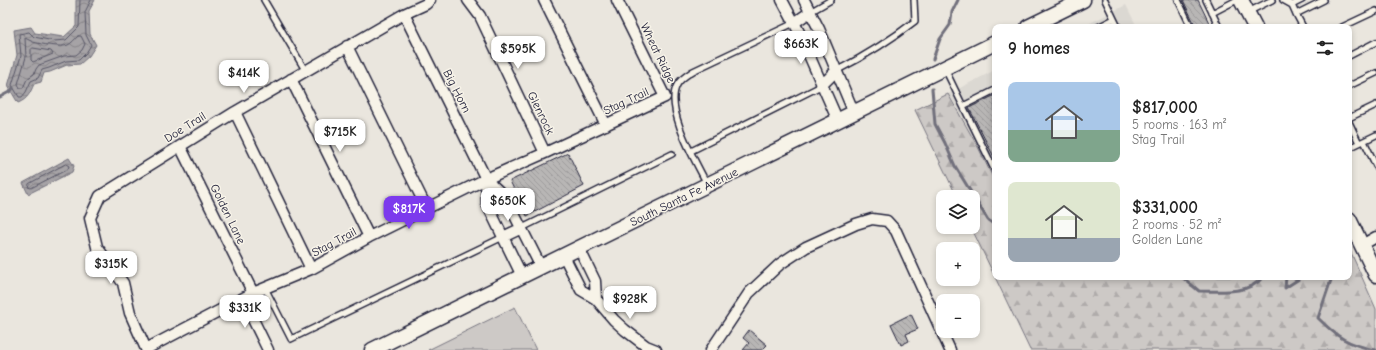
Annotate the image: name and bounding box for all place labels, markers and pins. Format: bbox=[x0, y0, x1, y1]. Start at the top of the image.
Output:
pin: $663K bbox=[773, 31, 829, 65]
pin: $595K bbox=[490, 36, 546, 70]
pin: $414K bbox=[216, 60, 272, 94]
pin: $715K bbox=[312, 119, 368, 153]
pin: $650K bbox=[480, 188, 536, 222]
pin: $817K bbox=[381, 196, 437, 230]
pin: $315K bbox=[83, 251, 139, 285]
pin: $928K bbox=[602, 286, 658, 320]
pin: $331K bbox=[217, 295, 273, 329]

